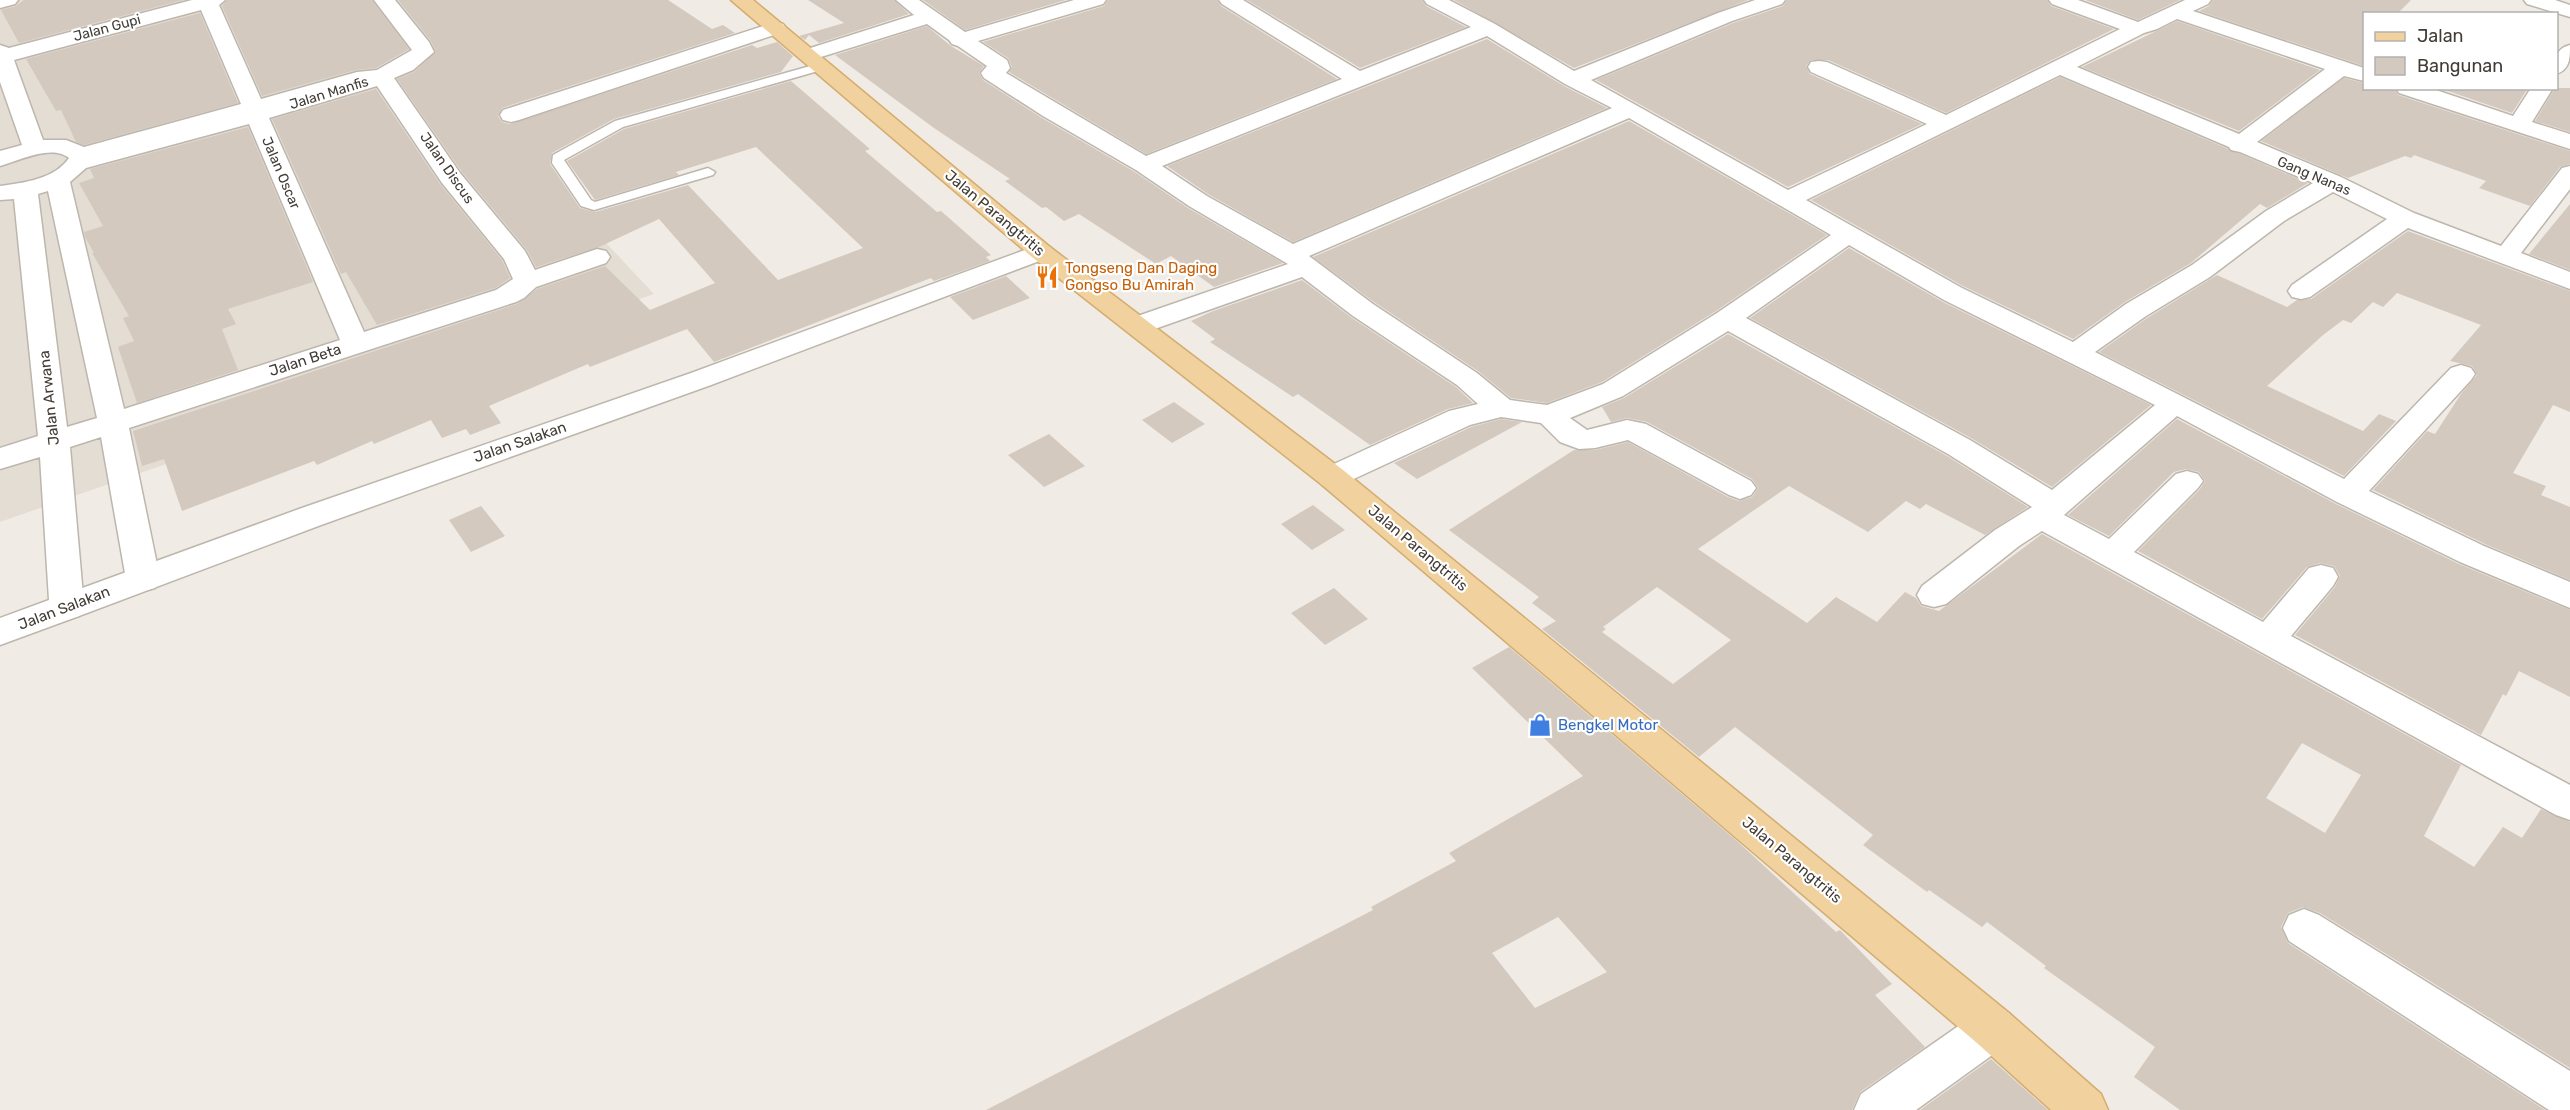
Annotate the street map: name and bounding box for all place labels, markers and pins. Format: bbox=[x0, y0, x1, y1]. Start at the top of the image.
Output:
place label: Tongseng Dan Daging Gongso Bu Amirah bbox=[1065, 259, 1217, 294]
restaurant icon: Tongseng Dan Daging Gongso Bu Amirah bbox=[1034, 264, 1060, 290]
shop icon: Bengkel Motor bbox=[1527, 712, 1553, 738]
place label: Bengkel Motor bbox=[1558, 716, 1658, 734]

